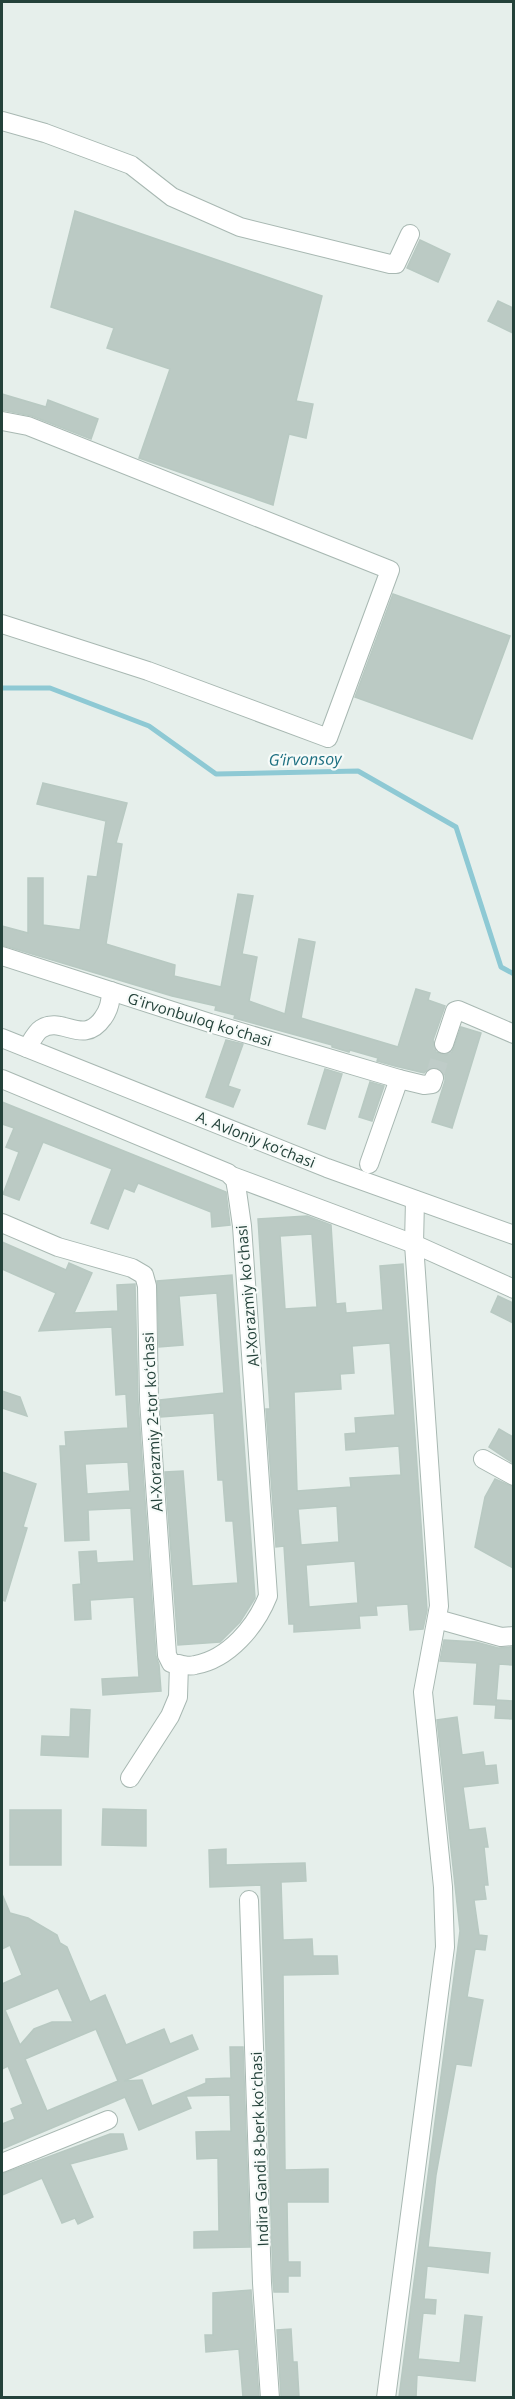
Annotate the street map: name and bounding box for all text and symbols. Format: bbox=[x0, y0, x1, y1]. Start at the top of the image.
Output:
water label: G‘irvonsoy bbox=[268, 747, 343, 771]
street label: Gʻirvonbuloq koʻchasi bbox=[125, 988, 275, 1050]
street label: A. Avloniy ko‘chasi bbox=[194, 1106, 318, 1172]
street label: Al-Xorazmiy koʻchasi bbox=[231, 1224, 263, 1368]
street label: Al-Xorazmiy 2-tor koʻchasi bbox=[137, 1332, 167, 1512]
street label: Indira Gandi 8-berk koʻchasi bbox=[246, 2051, 272, 2247]

